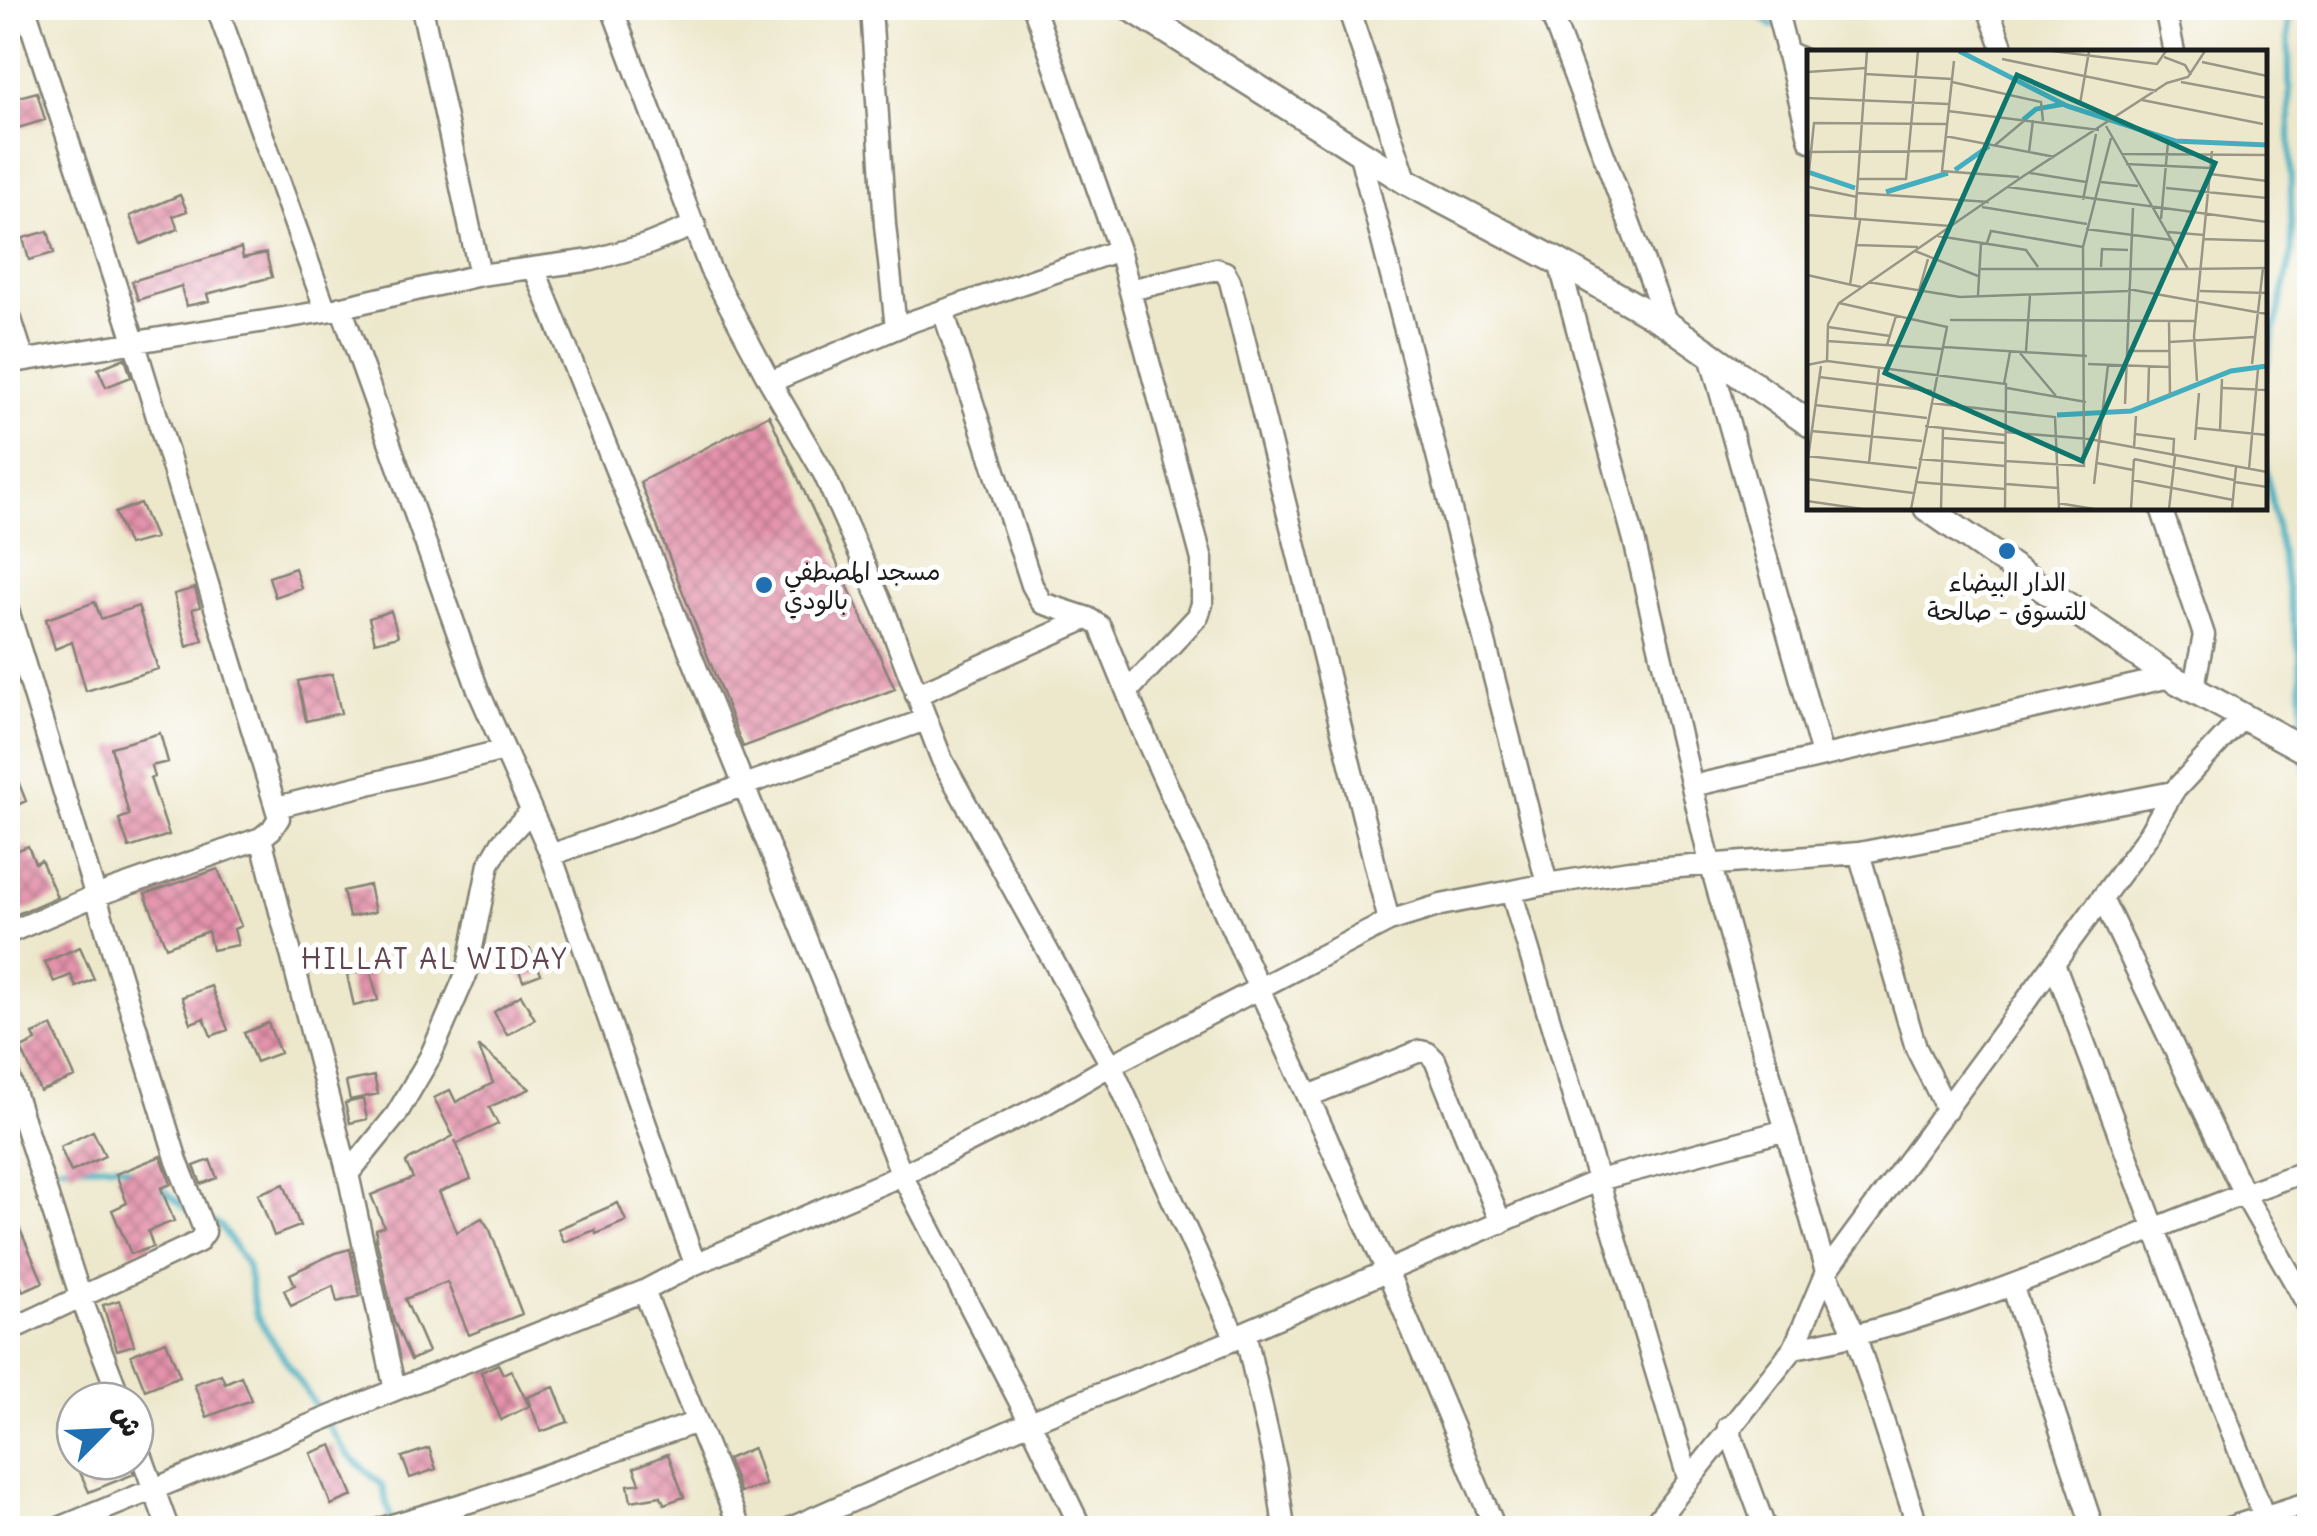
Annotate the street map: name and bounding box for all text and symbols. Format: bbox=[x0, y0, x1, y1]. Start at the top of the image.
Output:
inset map bbox=[1807, 50, 2267, 510]
marker: الدار البيضاء للتسوق - صالحة bbox=[1996, 540, 2018, 562]
place label: مسجد المصطفي بالودي bbox=[784, 555, 941, 619]
place label: الدار البيضاء للتسوق - صالحة bbox=[1927, 566, 2087, 628]
marker: مسجد المصطفي بالودي bbox=[753, 574, 775, 596]
district label: HILLAT AL WIDAY bbox=[301, 941, 569, 977]
north arrow bbox=[55, 1381, 155, 1481]
text: ش bbox=[105, 1399, 151, 1442]

